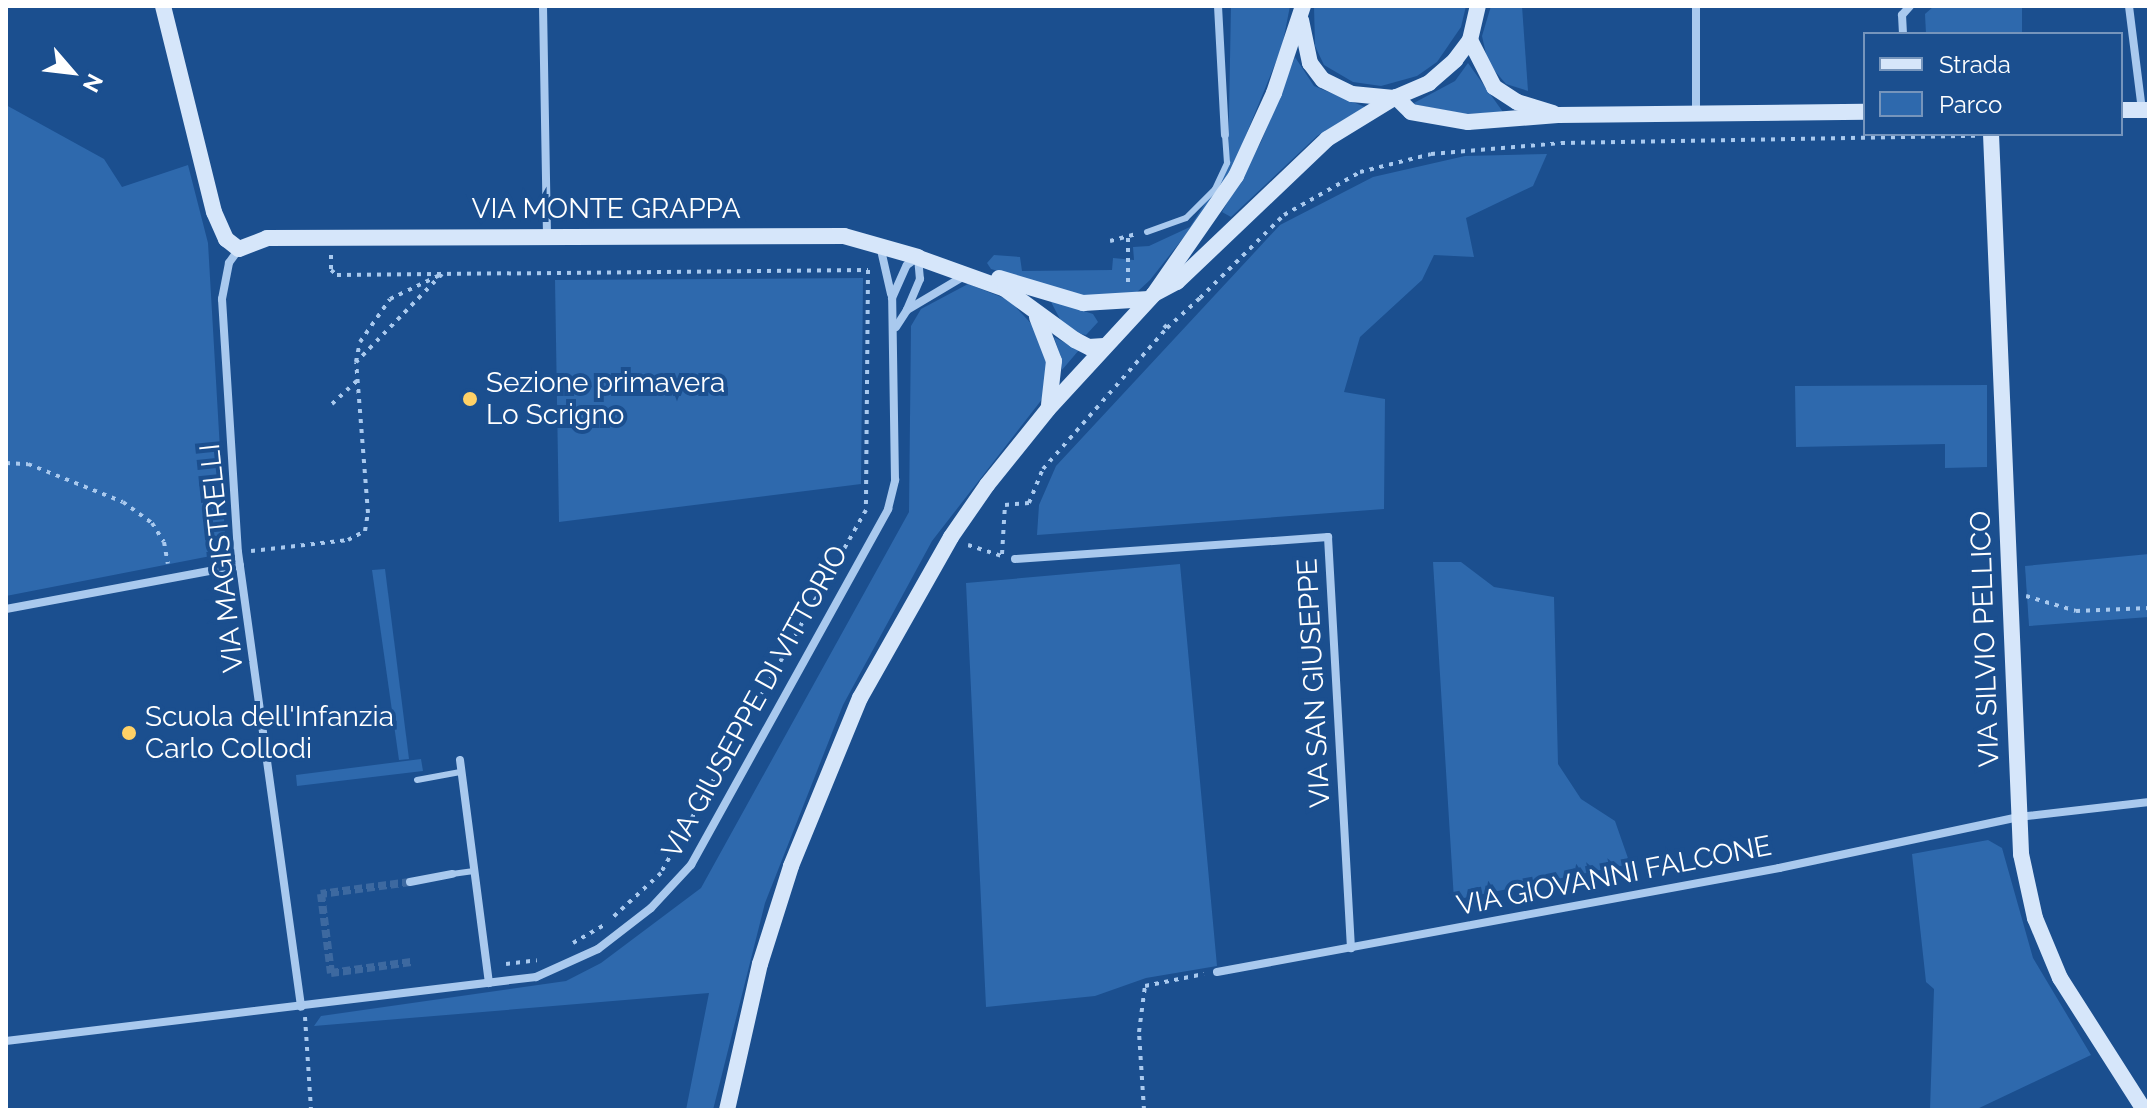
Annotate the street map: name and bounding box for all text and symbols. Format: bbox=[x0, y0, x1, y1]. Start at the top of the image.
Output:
north arrow bbox=[32, 32, 112, 112]
legend bbox=[1863, 32, 2123, 136]
text: Strada bbox=[1939, 50, 2011, 79]
text: N bbox=[78, 70, 109, 97]
text: Parco bbox=[1939, 90, 2002, 119]
street label: VIA MONTE GRAPPA bbox=[471, 192, 741, 226]
place label: Sezione primavera Lo Scrigno bbox=[486, 366, 725, 432]
marker: Sezione primavera Lo Scrigno bbox=[461, 390, 479, 408]
street label: VIA MAGISTRELLI bbox=[193, 442, 251, 674]
street label: VIA SILVIO PELLICO bbox=[1964, 510, 2006, 768]
street label: VIA GIUSEPPE DI VITTORIO bbox=[654, 539, 856, 865]
street label: VIA SAN GIUSEPPE bbox=[1291, 557, 1337, 809]
place label: Scuola dell'Infanzia Carlo Collodi bbox=[145, 700, 394, 766]
marker: Scuola dell'Infanzia Carlo Collodi bbox=[120, 724, 138, 742]
street label: VIA GIOVANNI FALCONE bbox=[1453, 829, 1775, 923]

